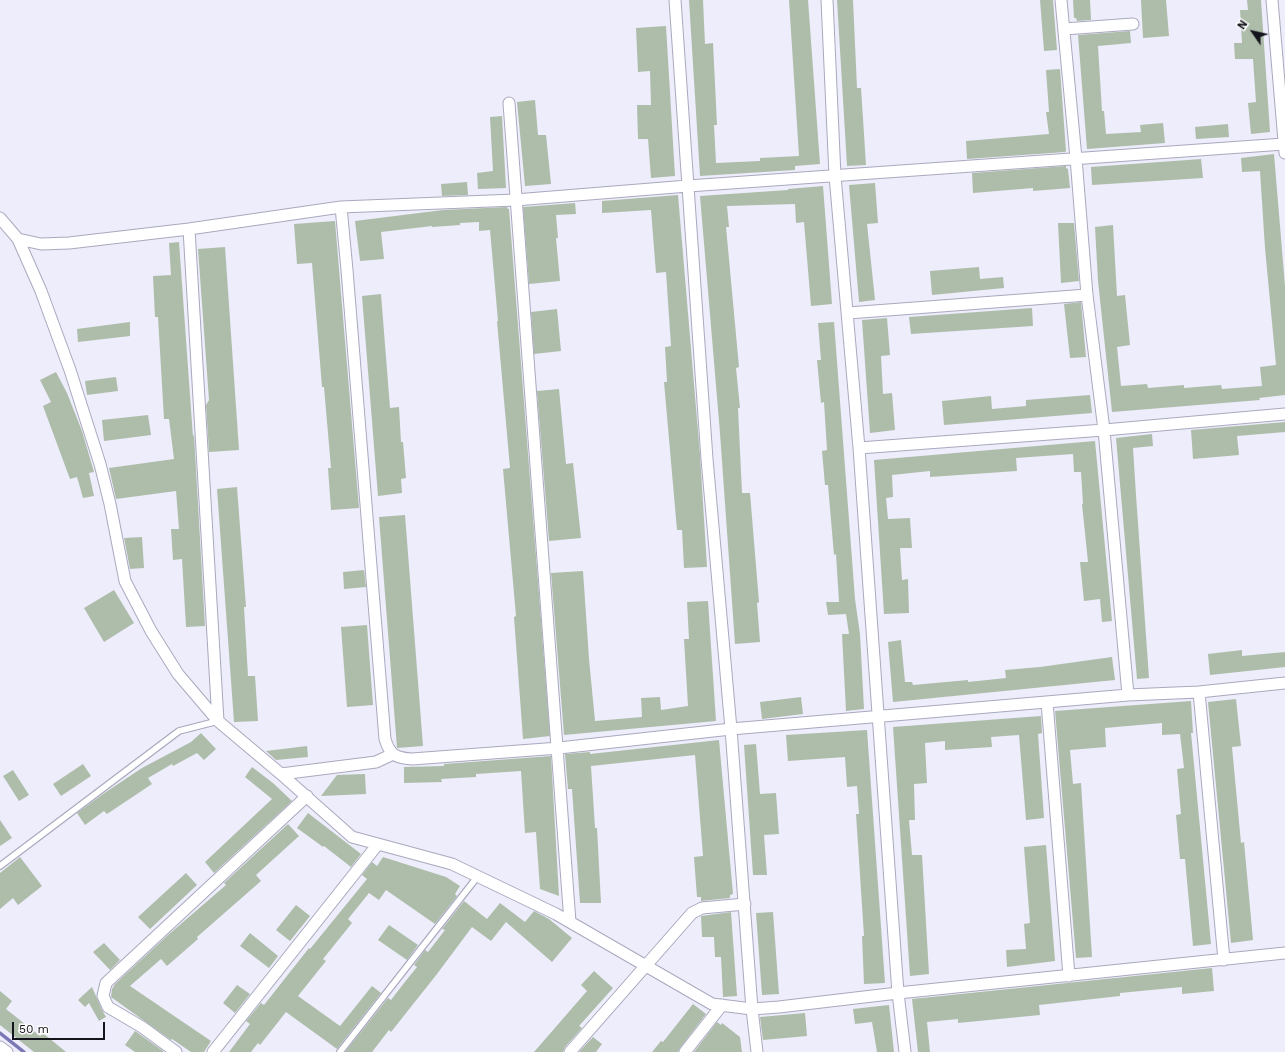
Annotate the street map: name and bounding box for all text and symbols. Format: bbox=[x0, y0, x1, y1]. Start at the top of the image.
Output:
north arrow bbox=[1233, 12, 1273, 52]
text: N bbox=[1235, 18, 1250, 32]
scale bar bbox=[14, 1014, 107, 1040]
text: 50 m bbox=[19, 1022, 49, 1036]

